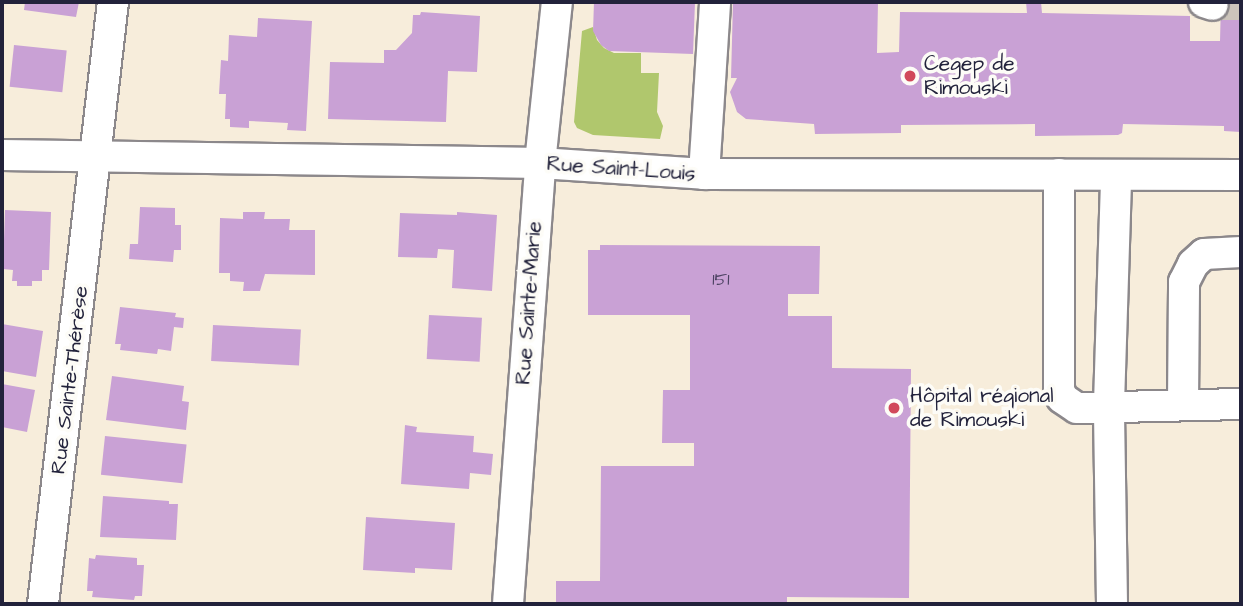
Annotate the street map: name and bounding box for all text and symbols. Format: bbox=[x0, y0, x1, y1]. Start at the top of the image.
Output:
place label: Cegep de Rimouski bbox=[924, 51, 1015, 101]
marker: Cegep de Rimouski bbox=[902, 68, 918, 84]
street label: Rue Saint-Louis bbox=[546, 151, 696, 187]
street label: Rue Sainte-Marie bbox=[511, 220, 547, 386]
house number: 151 bbox=[712, 269, 730, 291]
street label: Rue Sainte-Thérèse bbox=[46, 285, 94, 475]
place label: Hôpital régional de Rimouski bbox=[910, 383, 1054, 433]
marker: Hôpital régional de Rimouski bbox=[884, 398, 904, 418]

